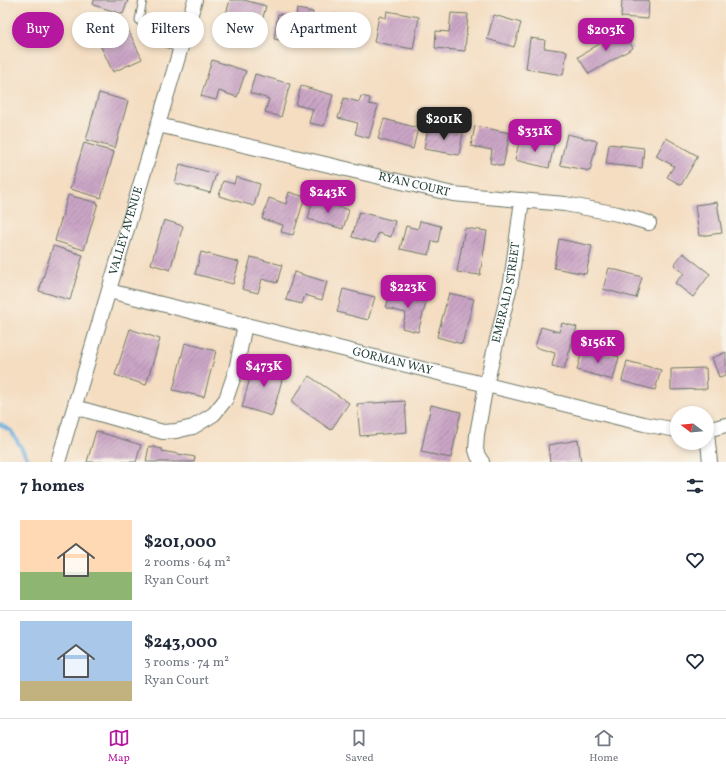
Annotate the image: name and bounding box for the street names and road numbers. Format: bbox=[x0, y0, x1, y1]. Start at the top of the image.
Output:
street label: RYAN COURT bbox=[377, 169, 451, 201]
street label: VALLEY AVENUE bbox=[106, 185, 147, 277]
street label: EMERALD STREET bbox=[488, 241, 524, 345]
street label: GORMAN WAY bbox=[351, 344, 435, 379]

